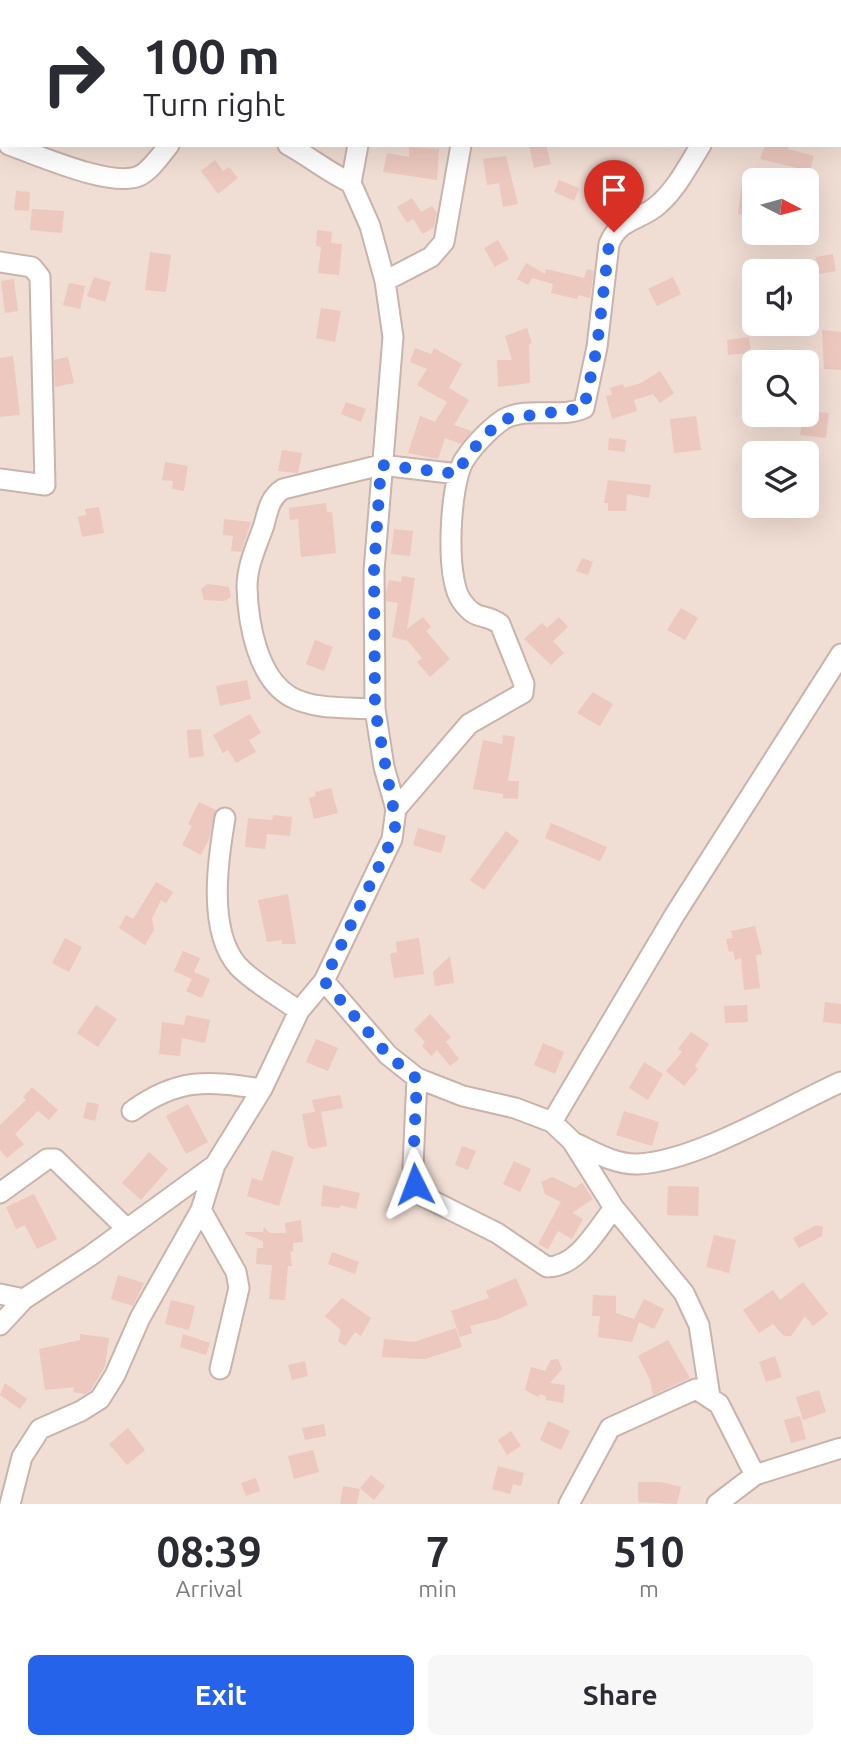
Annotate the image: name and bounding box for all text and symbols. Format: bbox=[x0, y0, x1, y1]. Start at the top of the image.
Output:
icon: right bbox=[28, 28, 119, 119]
text: 100 m bbox=[143, 28, 280, 83]
text: Turn right bbox=[143, 86, 285, 122]
pin bbox=[584, 160, 644, 232]
north arrow bbox=[742, 168, 819, 245]
map controls bbox=[742, 168, 819, 518]
icon: arrive bbox=[595, 171, 633, 209]
button: sound bbox=[742, 259, 819, 336]
button: search bbox=[742, 350, 819, 427]
button: layers bbox=[742, 441, 819, 518]
position arrow bbox=[378, 1147, 452, 1221]
text: 08:39 bbox=[157, 1528, 262, 1575]
text: 7 bbox=[426, 1528, 449, 1575]
text: 510 bbox=[613, 1528, 684, 1575]
text: Arrival bbox=[176, 1576, 243, 1601]
text: min bbox=[418, 1576, 457, 1601]
text: m bbox=[639, 1576, 659, 1601]
button: Exit bbox=[28, 1655, 414, 1735]
button: Share bbox=[428, 1655, 813, 1735]

